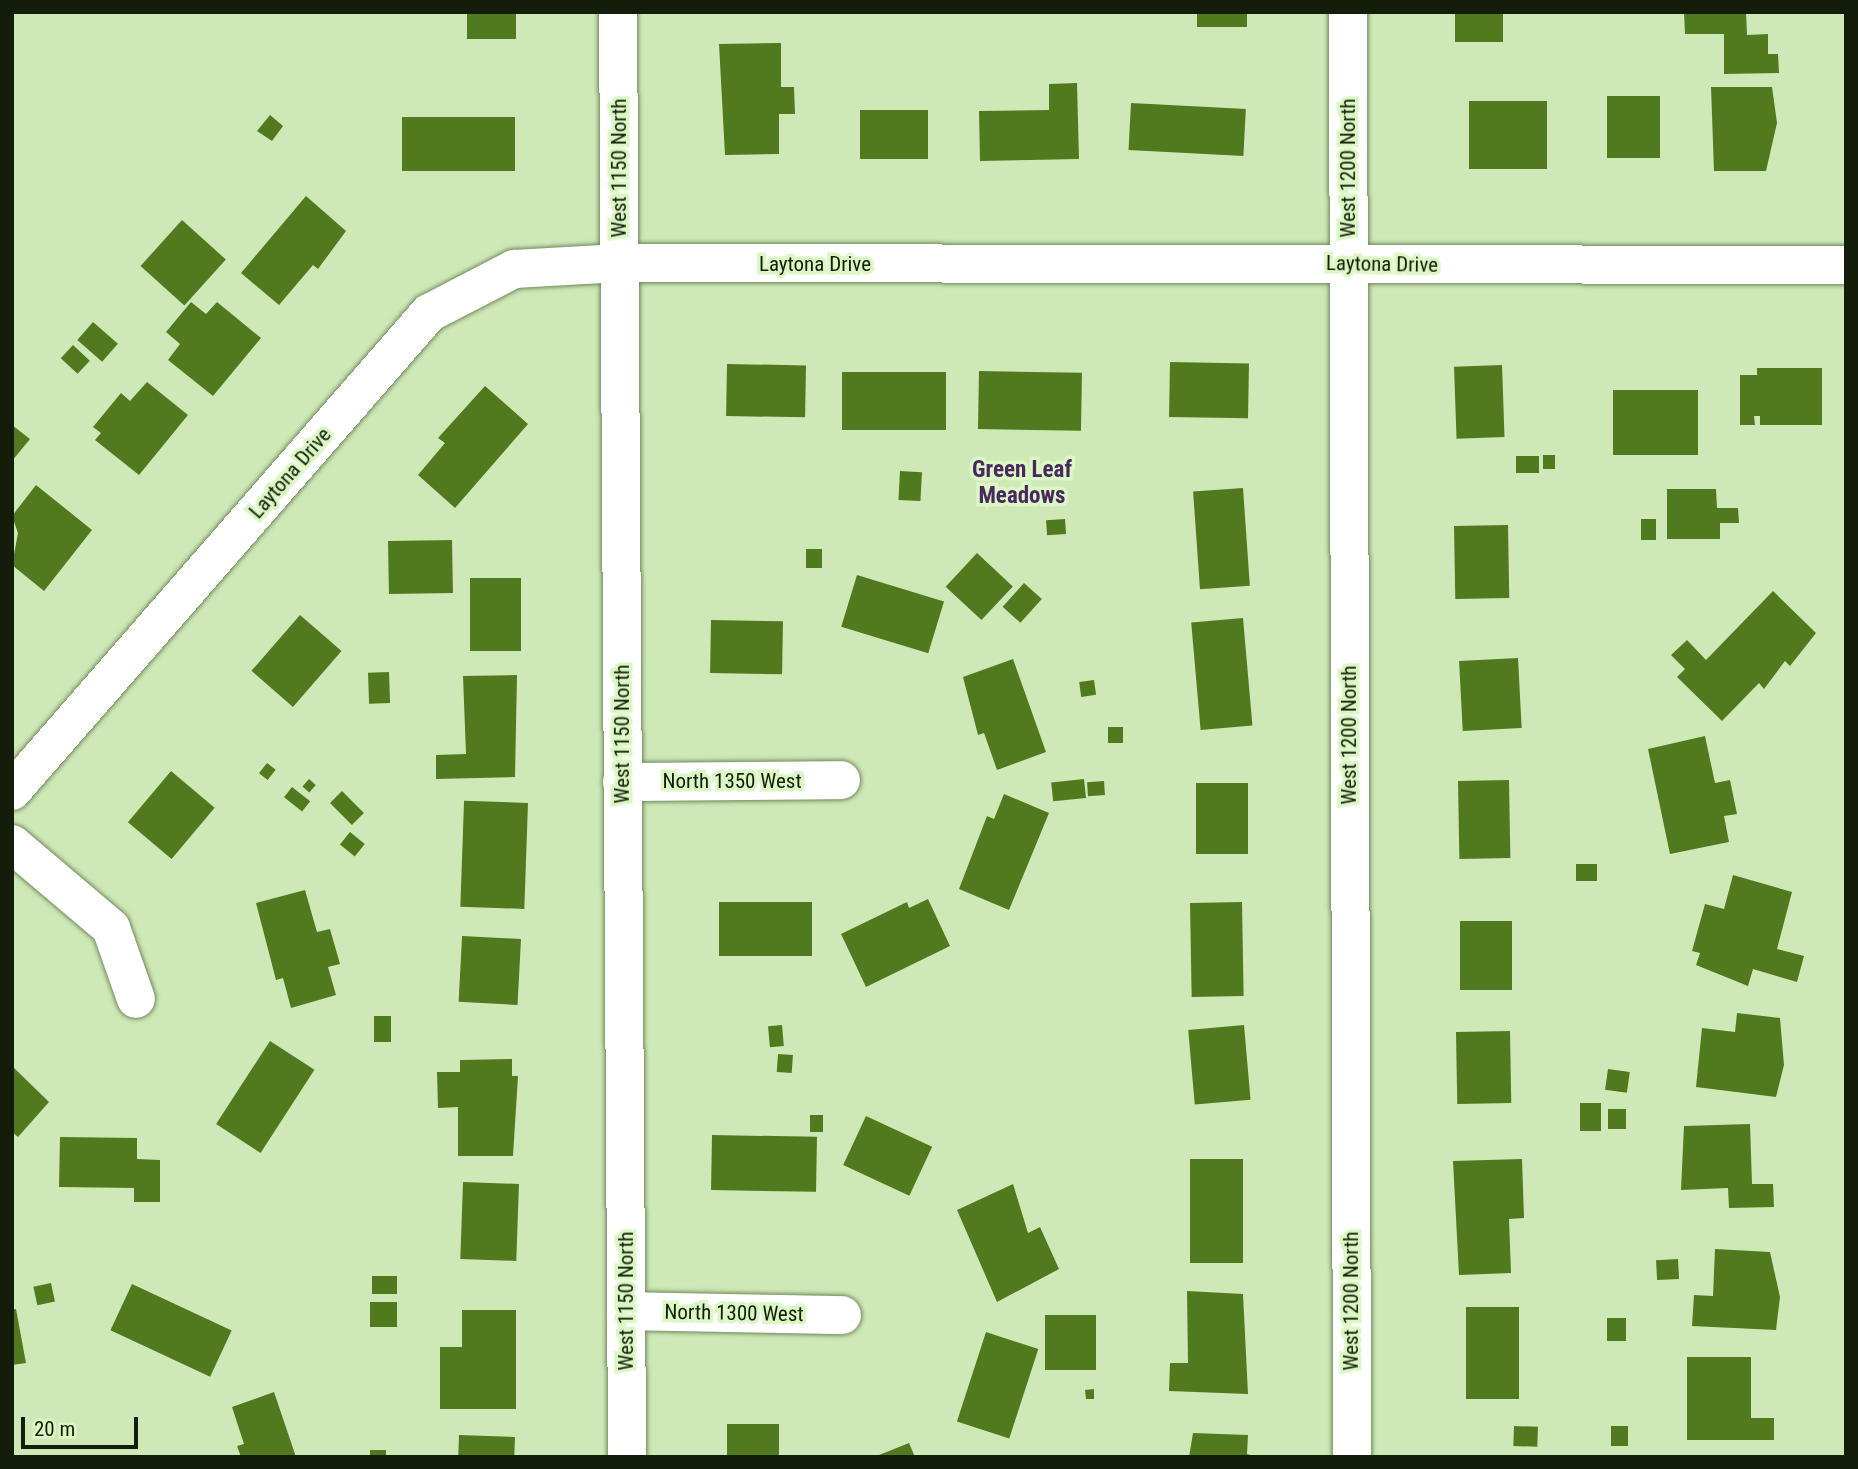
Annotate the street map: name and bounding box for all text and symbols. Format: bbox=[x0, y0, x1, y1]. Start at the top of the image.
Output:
street label: West 1150 North bbox=[606, 98, 632, 238]
street label: West 1200 North bbox=[1335, 98, 1361, 238]
street label: Laytona Drive bbox=[1326, 250, 1438, 278]
street label: Laytona Drive bbox=[759, 251, 871, 277]
street label: Laytona Drive bbox=[244, 422, 336, 524]
district label: Green Leaf Meadows bbox=[972, 456, 1072, 510]
street label: West 1150 North bbox=[609, 664, 635, 804]
street label: West 1200 North bbox=[1336, 665, 1362, 805]
street label: North 1350 West bbox=[662, 768, 802, 794]
street label: West 1150 North bbox=[613, 1231, 639, 1371]
street label: West 1200 North bbox=[1338, 1231, 1364, 1371]
street label: North 1300 West bbox=[664, 1299, 804, 1327]
scale bar bbox=[24, 1402, 142, 1446]
text: 20 m bbox=[34, 1417, 75, 1441]

